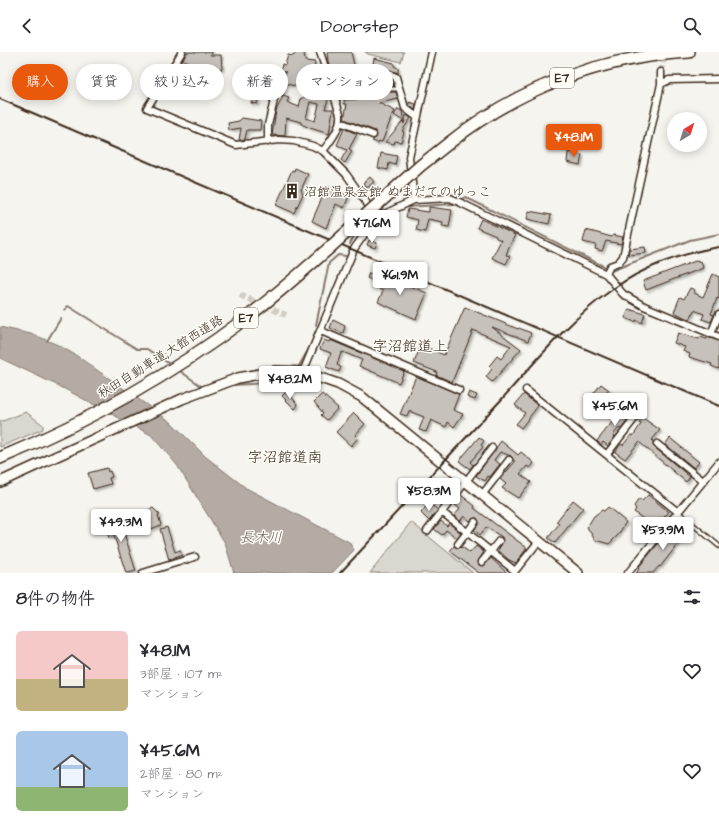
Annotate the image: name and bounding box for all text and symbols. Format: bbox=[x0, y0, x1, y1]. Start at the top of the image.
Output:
text: Doorstep bbox=[321, 14, 398, 39]
icon: back bbox=[16, 15, 38, 37]
icon: search bbox=[681, 15, 703, 37]
chip: 購入 bbox=[12, 64, 68, 100]
chip: 賃貸 bbox=[76, 64, 132, 100]
chip: 絞り込み bbox=[140, 64, 224, 100]
chip: 新着 bbox=[232, 64, 288, 100]
chip: マンション bbox=[296, 64, 393, 100]
road number: E7 bbox=[550, 68, 574, 88]
north arrow bbox=[667, 112, 707, 152]
map controls bbox=[667, 112, 707, 152]
pin: ¥48.1M bbox=[541, 124, 607, 158]
text: ¥48.1M bbox=[555, 128, 593, 146]
building icon: 沼館温泉会館 ぬまだてのゆっこ bbox=[283, 182, 301, 200]
place label: 沼館温泉会館 ぬまだてのゆっこ bbox=[304, 183, 491, 201]
pin: ¥71.6M bbox=[339, 210, 405, 244]
text: ¥71.6M bbox=[353, 214, 391, 232]
pin: ¥61.9M bbox=[367, 262, 433, 296]
text: ¥61.9M bbox=[382, 266, 418, 284]
road number: E7 bbox=[234, 308, 258, 328]
street label: 秋田自動車道;大館西道路 bbox=[94, 311, 227, 403]
district label: 字沼館道上 bbox=[372, 336, 448, 357]
pin: ¥48.2M bbox=[257, 366, 323, 400]
text: ¥48.2M bbox=[268, 370, 312, 388]
pin: ¥45.6M bbox=[582, 393, 648, 427]
text: ¥45.6M bbox=[592, 397, 638, 415]
district label: 字沼館道南 bbox=[247, 447, 323, 468]
pin: ¥58.3M bbox=[396, 478, 462, 512]
text: ¥58.3M bbox=[407, 482, 451, 500]
pin: ¥49.3M bbox=[88, 509, 154, 543]
text: ¥49.3M bbox=[100, 513, 142, 531]
pin: ¥53.9M bbox=[630, 517, 696, 551]
text: ¥53.9M bbox=[642, 521, 684, 539]
water label: 長木川 bbox=[240, 528, 282, 548]
icon: filters bbox=[681, 586, 703, 608]
text: 8件の物件 bbox=[16, 587, 95, 611]
text: ¥48.1M bbox=[140, 639, 190, 663]
icon: home bbox=[48, 647, 96, 695]
icon: heart bbox=[681, 660, 703, 682]
text: 3部屋 · 107 m² bbox=[140, 665, 223, 683]
text: マンション bbox=[140, 685, 204, 703]
text: ¥45.6M bbox=[140, 739, 200, 763]
icon: home bbox=[48, 747, 96, 795]
icon: heart bbox=[681, 760, 703, 782]
text: 2部屋 · 80 m² bbox=[140, 765, 223, 783]
text: マンション bbox=[140, 785, 204, 803]

